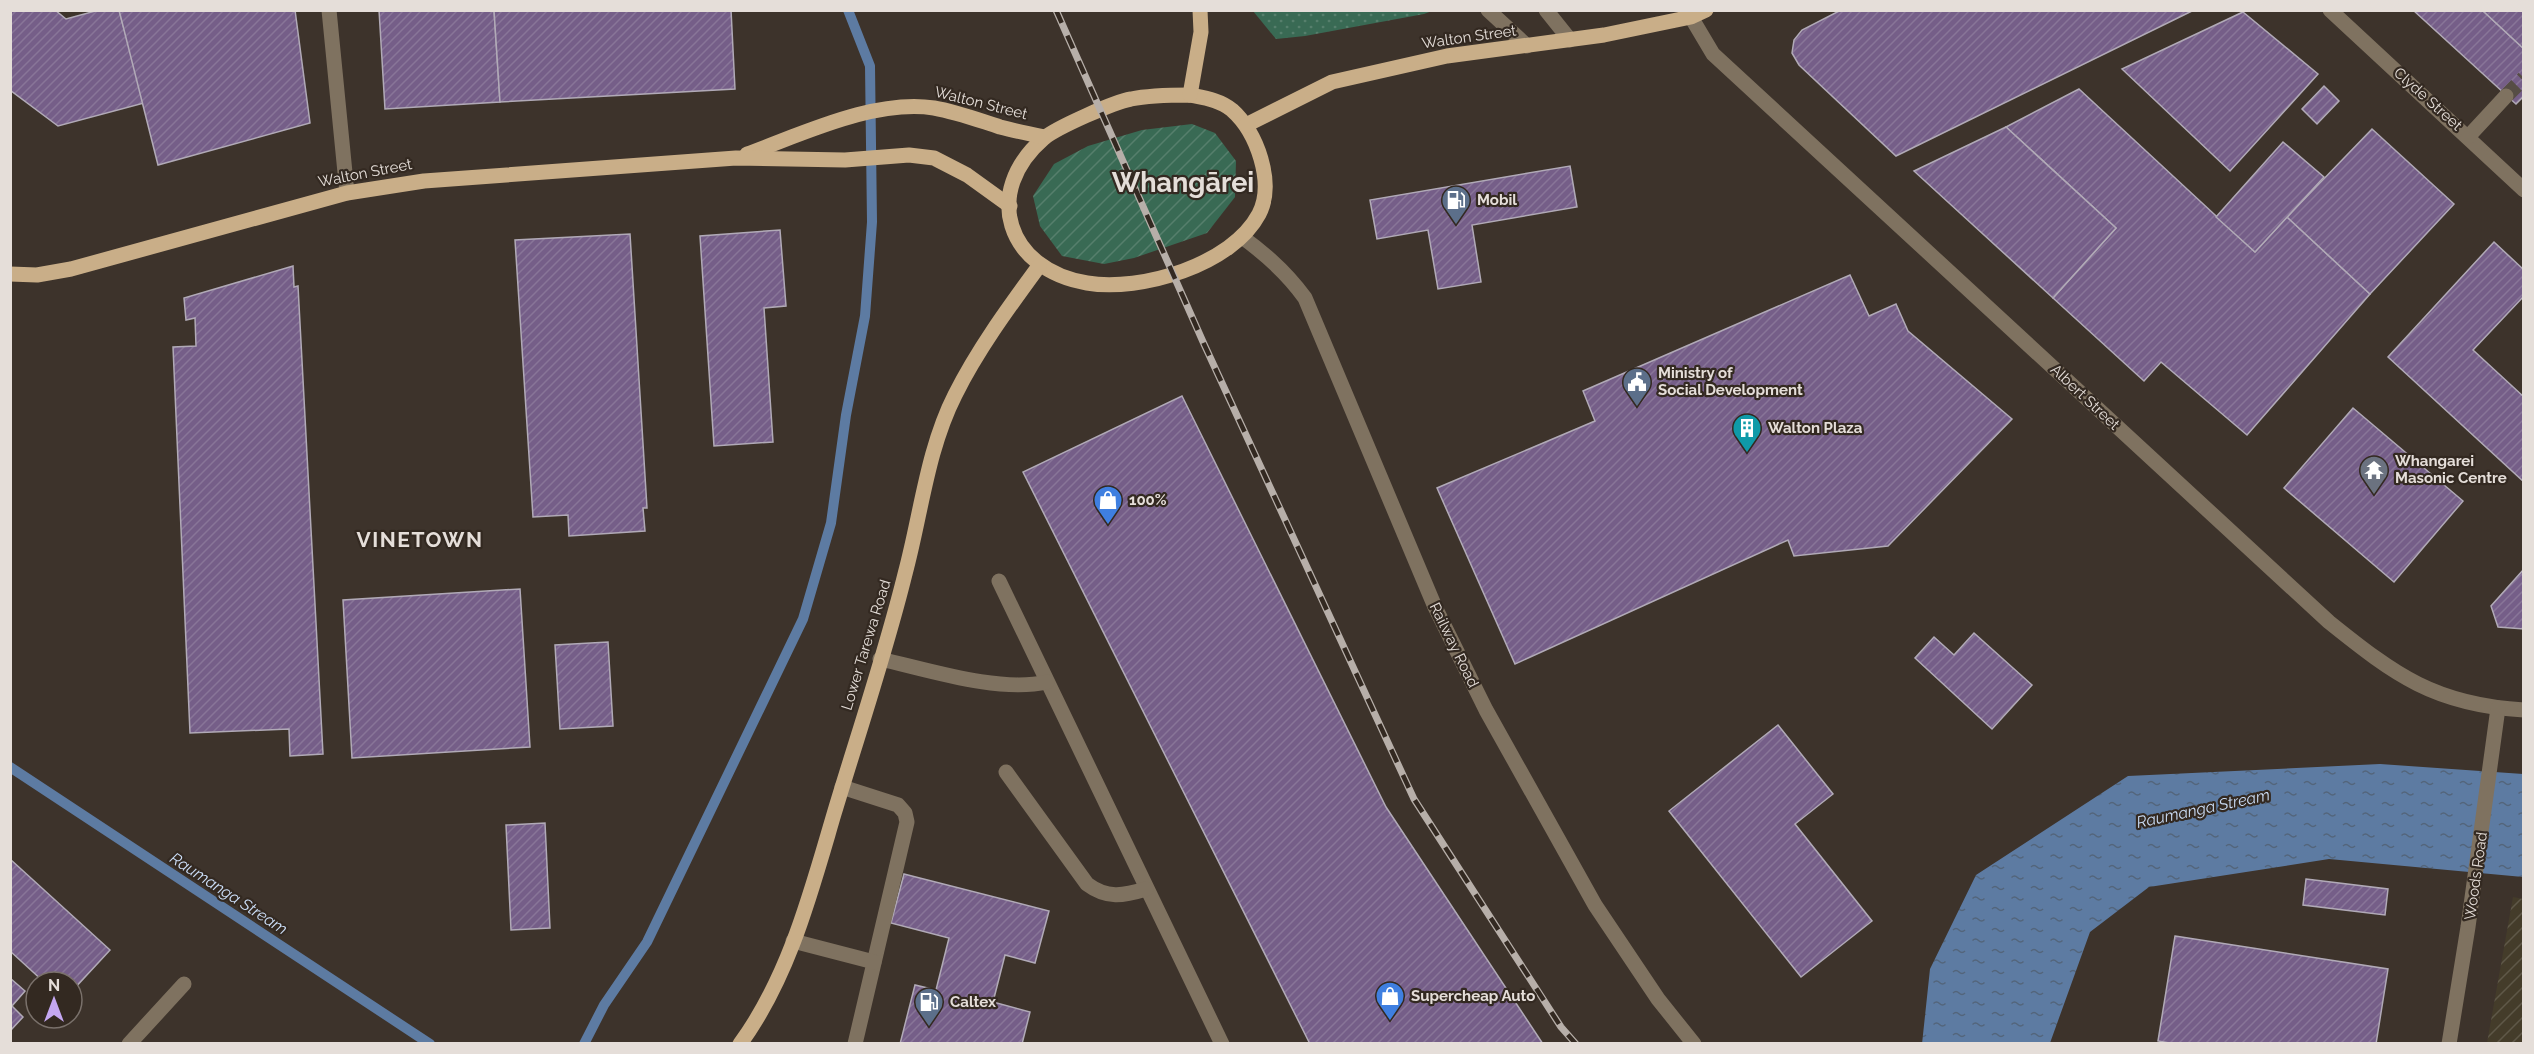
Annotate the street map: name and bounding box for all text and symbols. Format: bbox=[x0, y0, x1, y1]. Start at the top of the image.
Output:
street label: Walton Street bbox=[1421, 21, 1517, 53]
street label: Clyde Street bbox=[2390, 64, 2466, 134]
street label: Walton Street bbox=[933, 83, 1029, 123]
street label: Walton Street bbox=[317, 155, 413, 191]
district label: Whangārei bbox=[1112, 167, 1254, 198]
fuel station icon: Mobil bbox=[1440, 184, 1472, 226]
place label: Mobil bbox=[1477, 191, 1517, 209]
street label: Albert Street bbox=[2047, 360, 2123, 434]
place label: Ministry of Social Development bbox=[1658, 364, 1803, 399]
public building icon: Ministry of Social Development bbox=[1621, 366, 1653, 408]
building icon: Walton Plaza bbox=[1731, 412, 1763, 454]
place label: Walton Plaza bbox=[1768, 419, 1863, 437]
place label: Whangarei Masonic Centre bbox=[2395, 452, 2507, 487]
temple icon: Whangarei Masonic Centre bbox=[2358, 454, 2390, 496]
shop icon: 100% bbox=[1092, 484, 1124, 526]
place label: 100% bbox=[1129, 491, 1167, 509]
district label: VINETOWN bbox=[357, 527, 483, 552]
street label: Lower Tarewa Road bbox=[838, 578, 894, 712]
street label: Railway Road bbox=[1426, 600, 1482, 690]
water label: Raumanga Stream bbox=[2135, 785, 2272, 832]
street label: Woods Road bbox=[2461, 831, 2491, 921]
water label: Raumanga Stream bbox=[167, 848, 291, 938]
north arrow bbox=[24, 970, 84, 1030]
text: N bbox=[48, 976, 60, 995]
shop icon: Supercheap Auto bbox=[1374, 980, 1406, 1022]
fuel station icon: Caltex bbox=[913, 986, 945, 1028]
place label: Supercheap Auto bbox=[1411, 987, 1535, 1005]
place label: Caltex bbox=[950, 993, 996, 1011]

